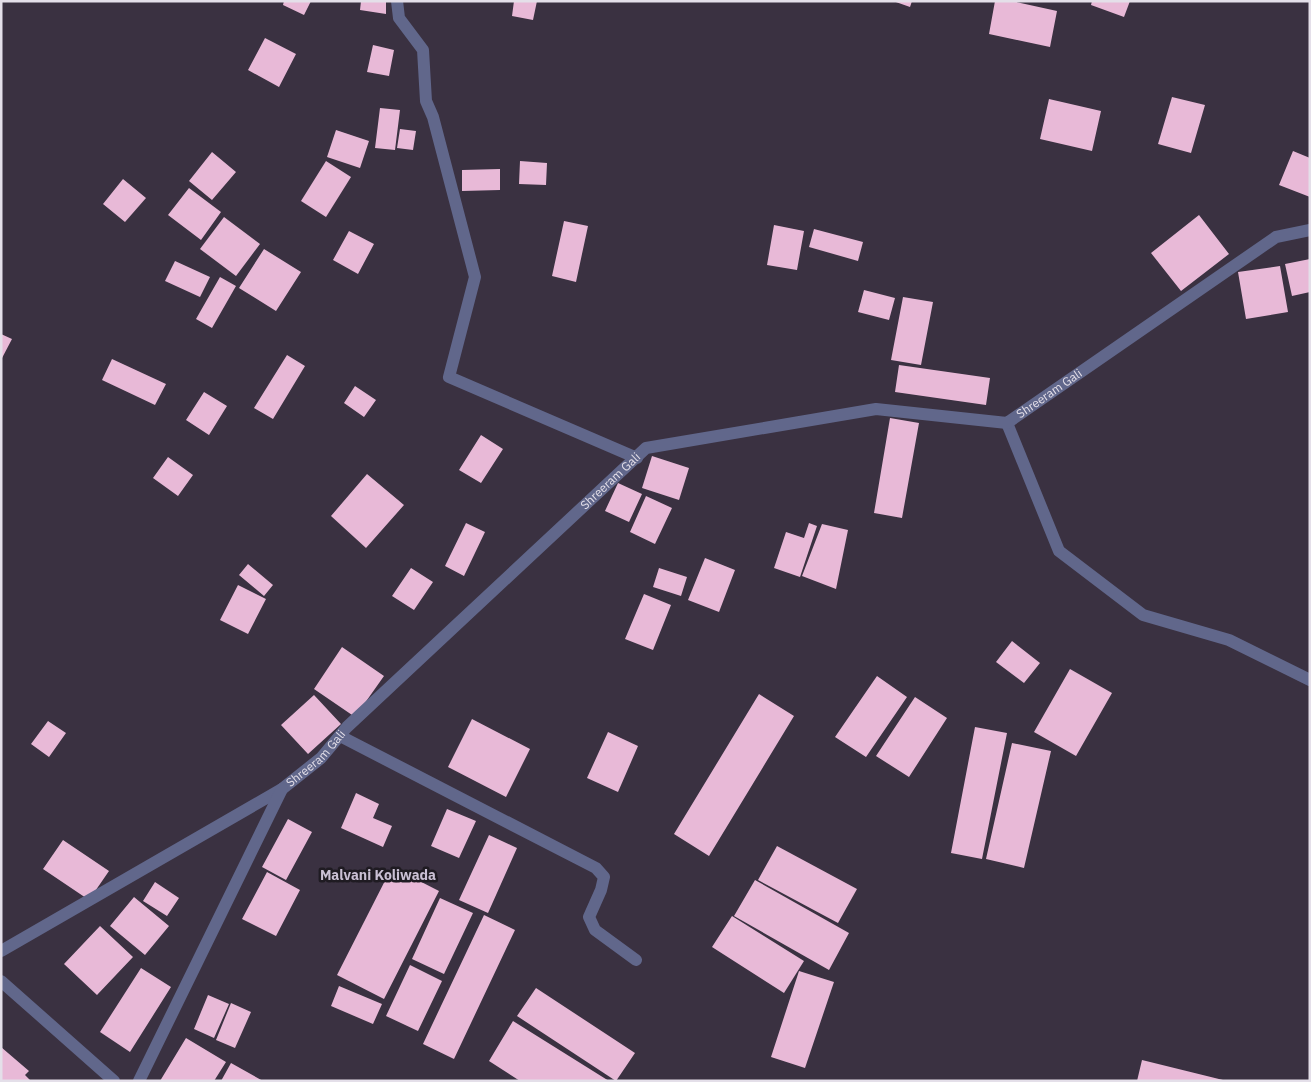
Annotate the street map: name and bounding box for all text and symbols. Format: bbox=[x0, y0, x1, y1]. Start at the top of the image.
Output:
street label: Shreeram Gali bbox=[1013, 365, 1085, 421]
street label: Shreeram Gali bbox=[577, 449, 643, 512]
street label: Shreeram Gali bbox=[283, 727, 348, 790]
district label: Malvani Koliwada bbox=[320, 866, 436, 884]

